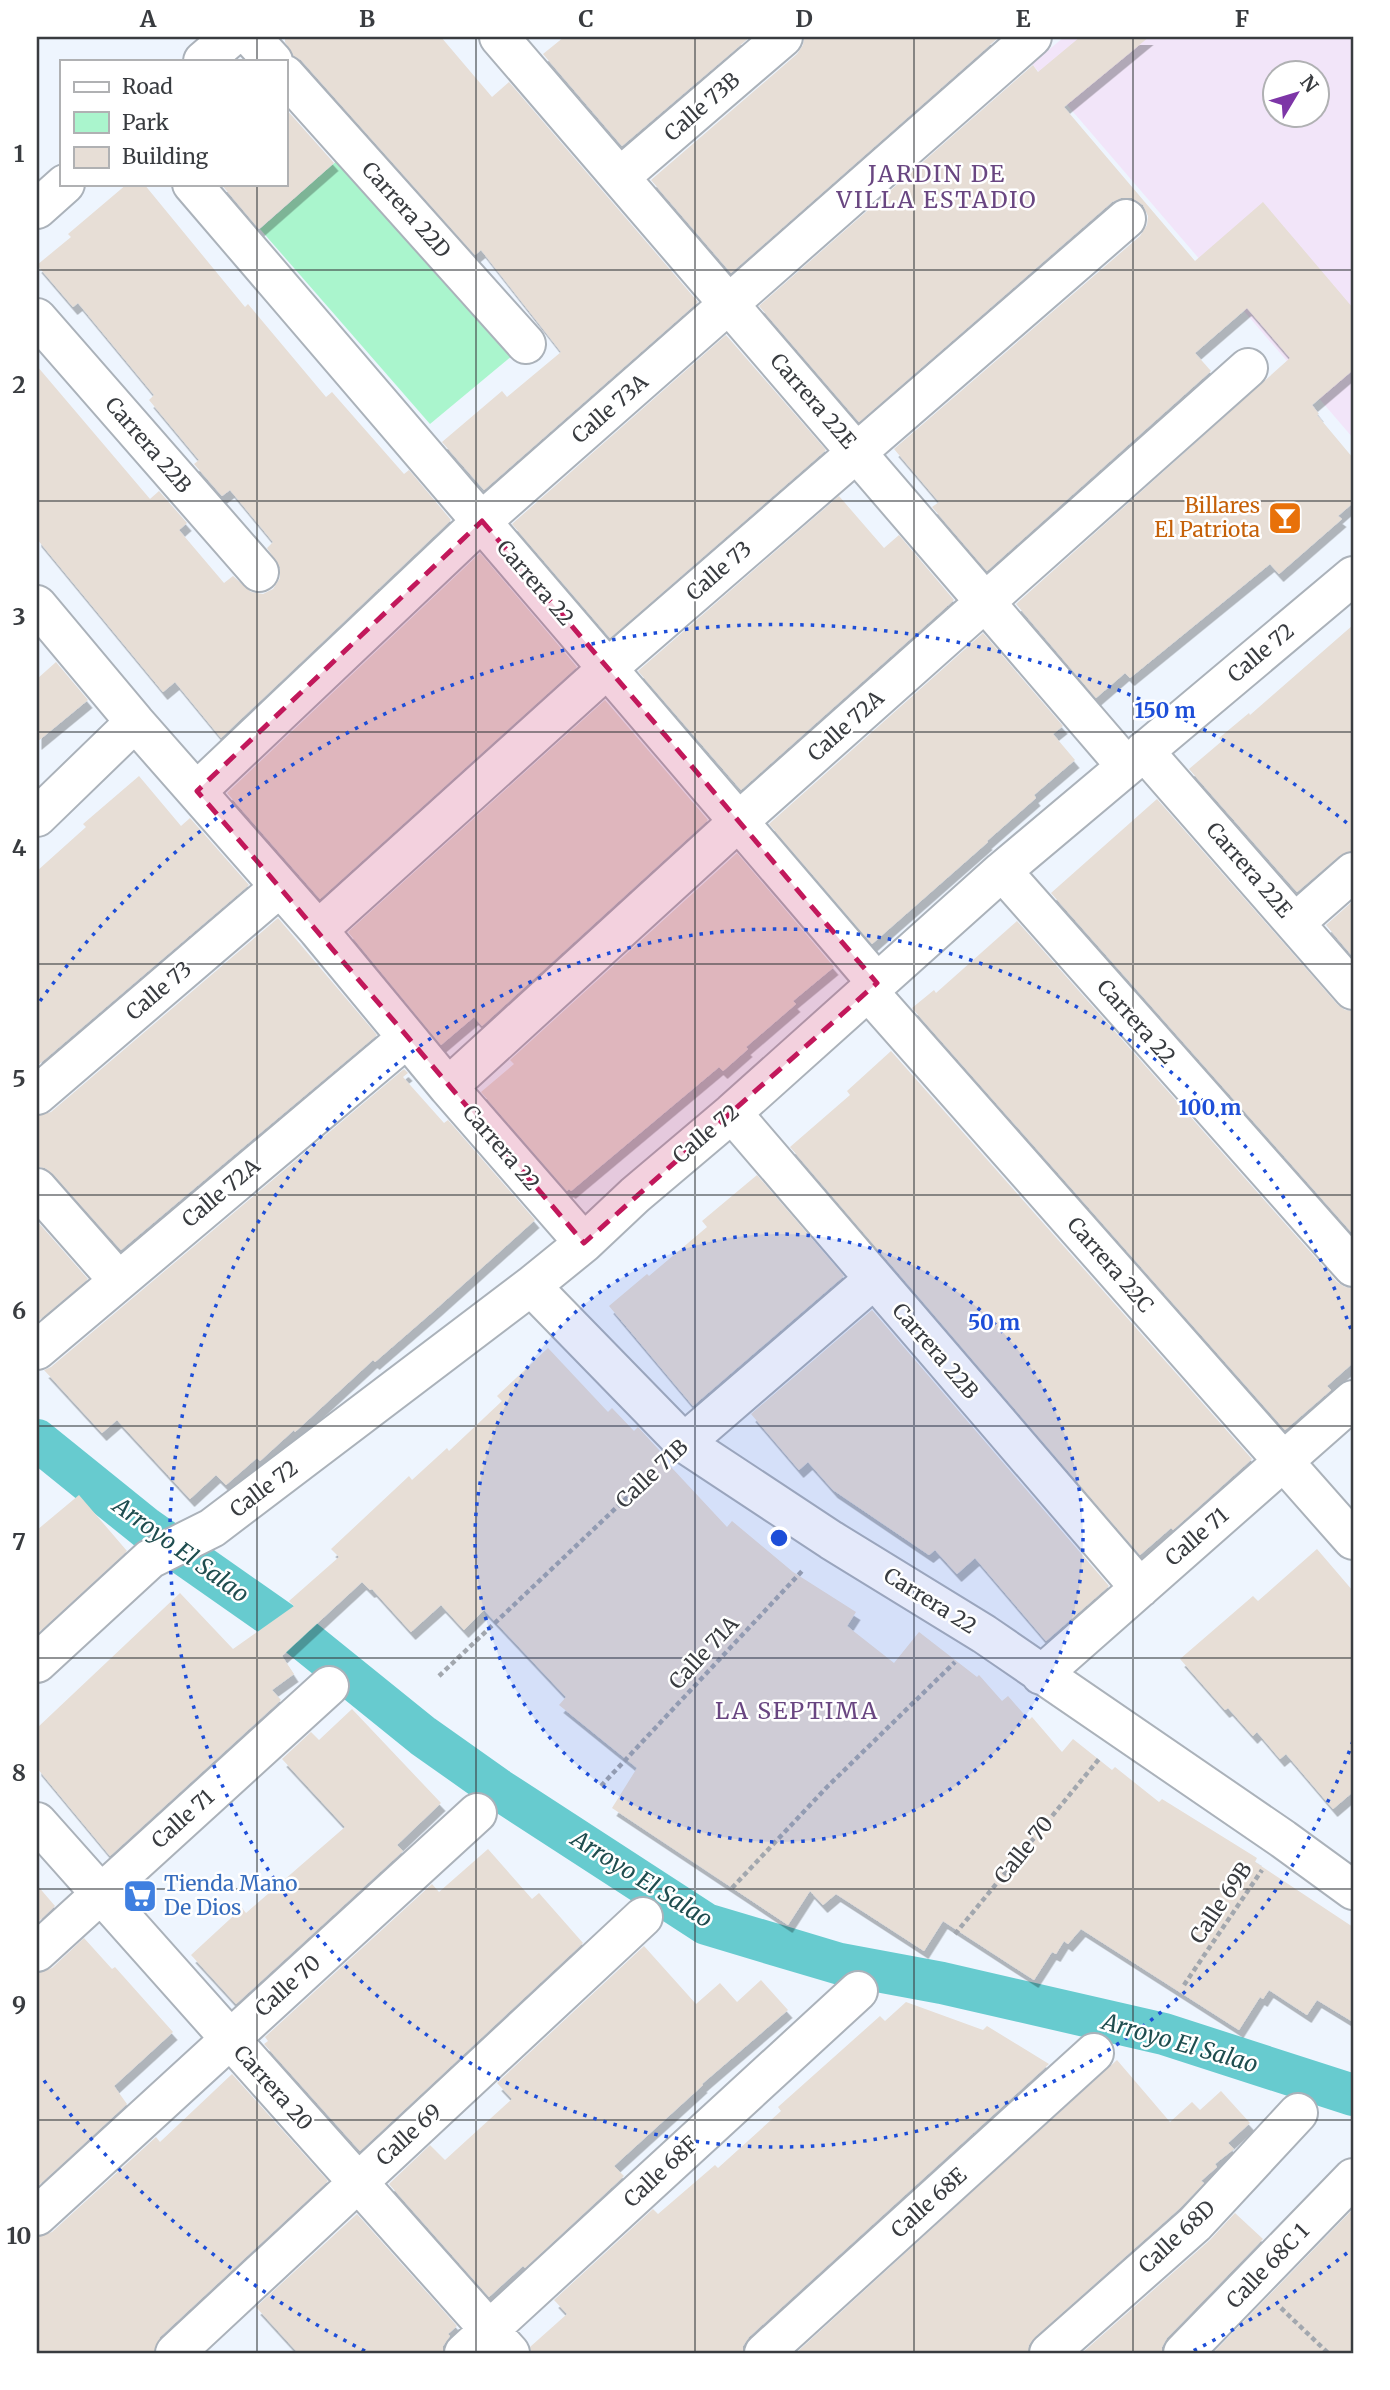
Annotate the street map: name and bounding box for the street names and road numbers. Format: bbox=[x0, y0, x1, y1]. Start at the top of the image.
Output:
street label: Calle 73B bbox=[658, 67, 745, 147]
street label: Carrera 22D bbox=[356, 156, 457, 263]
street label: Carrera 22E bbox=[765, 347, 863, 454]
street label: Calle 73A bbox=[566, 368, 653, 449]
street label: Carrera 22B bbox=[99, 391, 197, 498]
street label: Carrera 22 bbox=[491, 534, 580, 631]
street label: Calle 73 bbox=[680, 535, 757, 606]
street label: Calle 72 bbox=[1222, 617, 1299, 688]
street label: Calle 72A bbox=[802, 684, 890, 767]
street label: Carrera 22E bbox=[1201, 816, 1299, 923]
street label: Calle 73 bbox=[120, 955, 197, 1026]
street label: Carrera 22 bbox=[1091, 974, 1181, 1070]
street label: Calle 72 bbox=[667, 1098, 744, 1169]
street label: Carrera 22 bbox=[457, 1099, 546, 1196]
street label: Calle 72A bbox=[176, 1152, 265, 1233]
street label: Carrera 22C bbox=[1061, 1211, 1159, 1318]
street label: Carrera 22B bbox=[886, 1297, 984, 1404]
street label: Calle 71B bbox=[610, 1433, 693, 1514]
street label: Calle 72 bbox=[224, 1454, 303, 1523]
street label: Calle 71 bbox=[1159, 1502, 1234, 1572]
street label: Carrera 22 bbox=[879, 1561, 982, 1640]
street label: Calle 71A bbox=[663, 1610, 744, 1695]
street label: Calle 71 bbox=[146, 1783, 220, 1854]
street label: Calle 70 bbox=[988, 1810, 1059, 1889]
street label: Calle 69B bbox=[1184, 1857, 1258, 1949]
street label: Calle 70 bbox=[249, 1949, 326, 2022]
street label: Carrera 20 bbox=[228, 2039, 319, 2136]
street label: Calle 69 bbox=[371, 2098, 447, 2171]
street label: Calle 68F bbox=[618, 2130, 704, 2213]
street label: Calle 68E bbox=[885, 2161, 973, 2244]
street label: Calle 68D bbox=[1133, 2194, 1221, 2279]
street label: Calle 68C 1 bbox=[1220, 2217, 1315, 2314]

